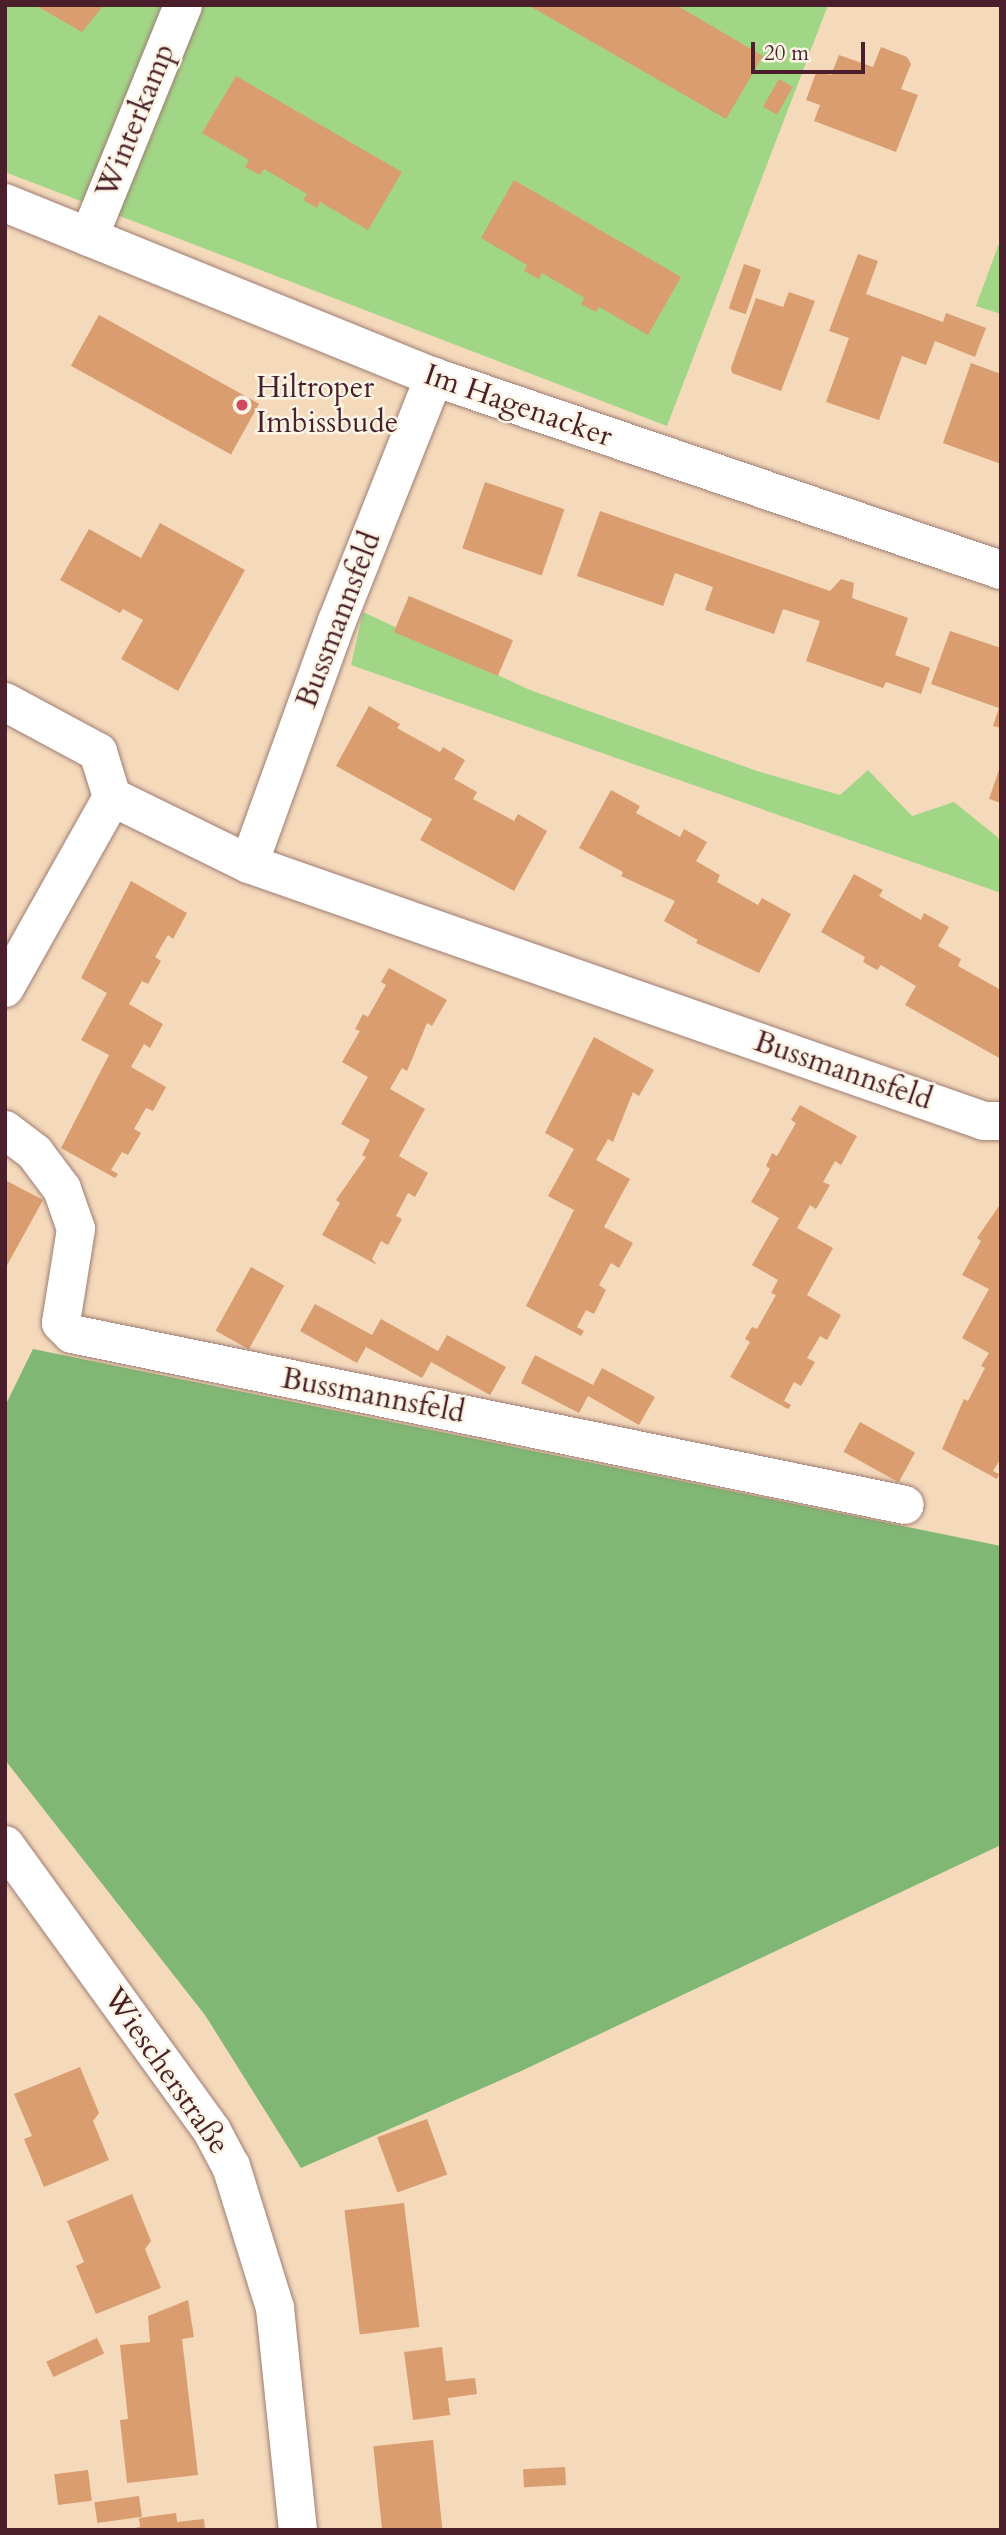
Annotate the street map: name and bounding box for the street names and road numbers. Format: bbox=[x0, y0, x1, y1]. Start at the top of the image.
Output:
street label: Winterkamp bbox=[89, 39, 183, 203]
street label: Im Hagenacker bbox=[419, 357, 617, 455]
street label: Bussmannsfeld bbox=[289, 527, 389, 713]
street label: Bussmannsfeld bbox=[749, 1024, 937, 1118]
street label: Bussmannsfeld bbox=[278, 1361, 468, 1431]
street label: Wiescherstraße bbox=[95, 1981, 237, 2161]

